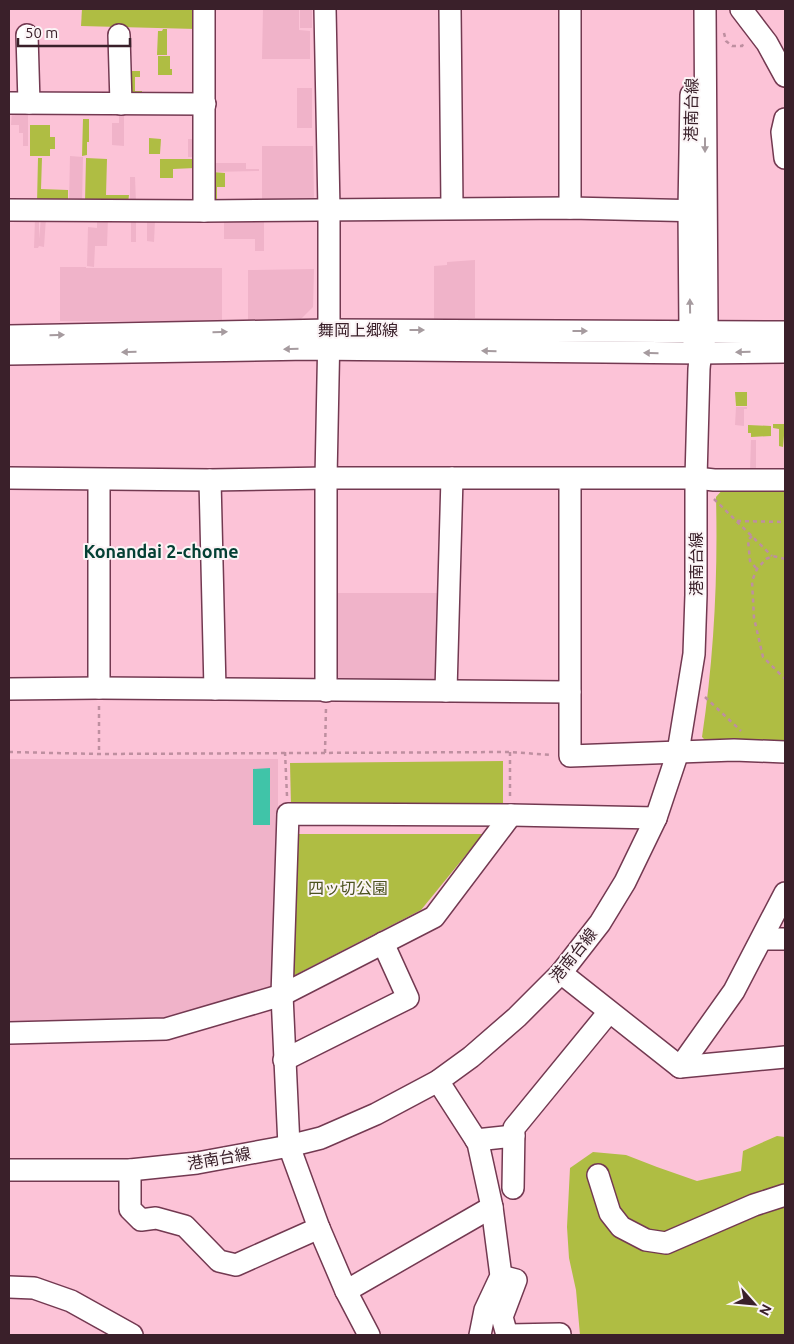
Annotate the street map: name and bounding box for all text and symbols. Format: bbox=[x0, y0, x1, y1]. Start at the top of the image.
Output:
scale bar bbox=[18, 15, 130, 47]
text: 50 m bbox=[25, 24, 58, 41]
street label: 港南台線 bbox=[681, 78, 701, 142]
one-way arrow bbox=[701, 137, 709, 153]
one-way arrow bbox=[686, 298, 694, 314]
street label: 舞岡上郷線 bbox=[318, 321, 398, 339]
one-way arrow bbox=[410, 327, 426, 335]
one-way arrow bbox=[572, 327, 588, 335]
one-way arrow bbox=[212, 328, 228, 336]
one-way arrow bbox=[50, 331, 66, 339]
one-way arrow bbox=[283, 345, 299, 353]
one-way arrow bbox=[480, 347, 496, 355]
one-way arrow bbox=[120, 348, 136, 356]
one-way arrow bbox=[643, 348, 659, 356]
one-way arrow bbox=[734, 349, 750, 357]
street label: 港南台線 bbox=[687, 532, 705, 596]
district label: Konandai 2-chome bbox=[83, 541, 239, 561]
park label: 四ッ切公園 bbox=[308, 879, 388, 897]
street label: 港南台線 bbox=[546, 924, 600, 986]
street label: 港南台線 bbox=[186, 1144, 252, 1172]
north arrow bbox=[729, 1279, 779, 1329]
text: N bbox=[756, 1302, 775, 1318]

